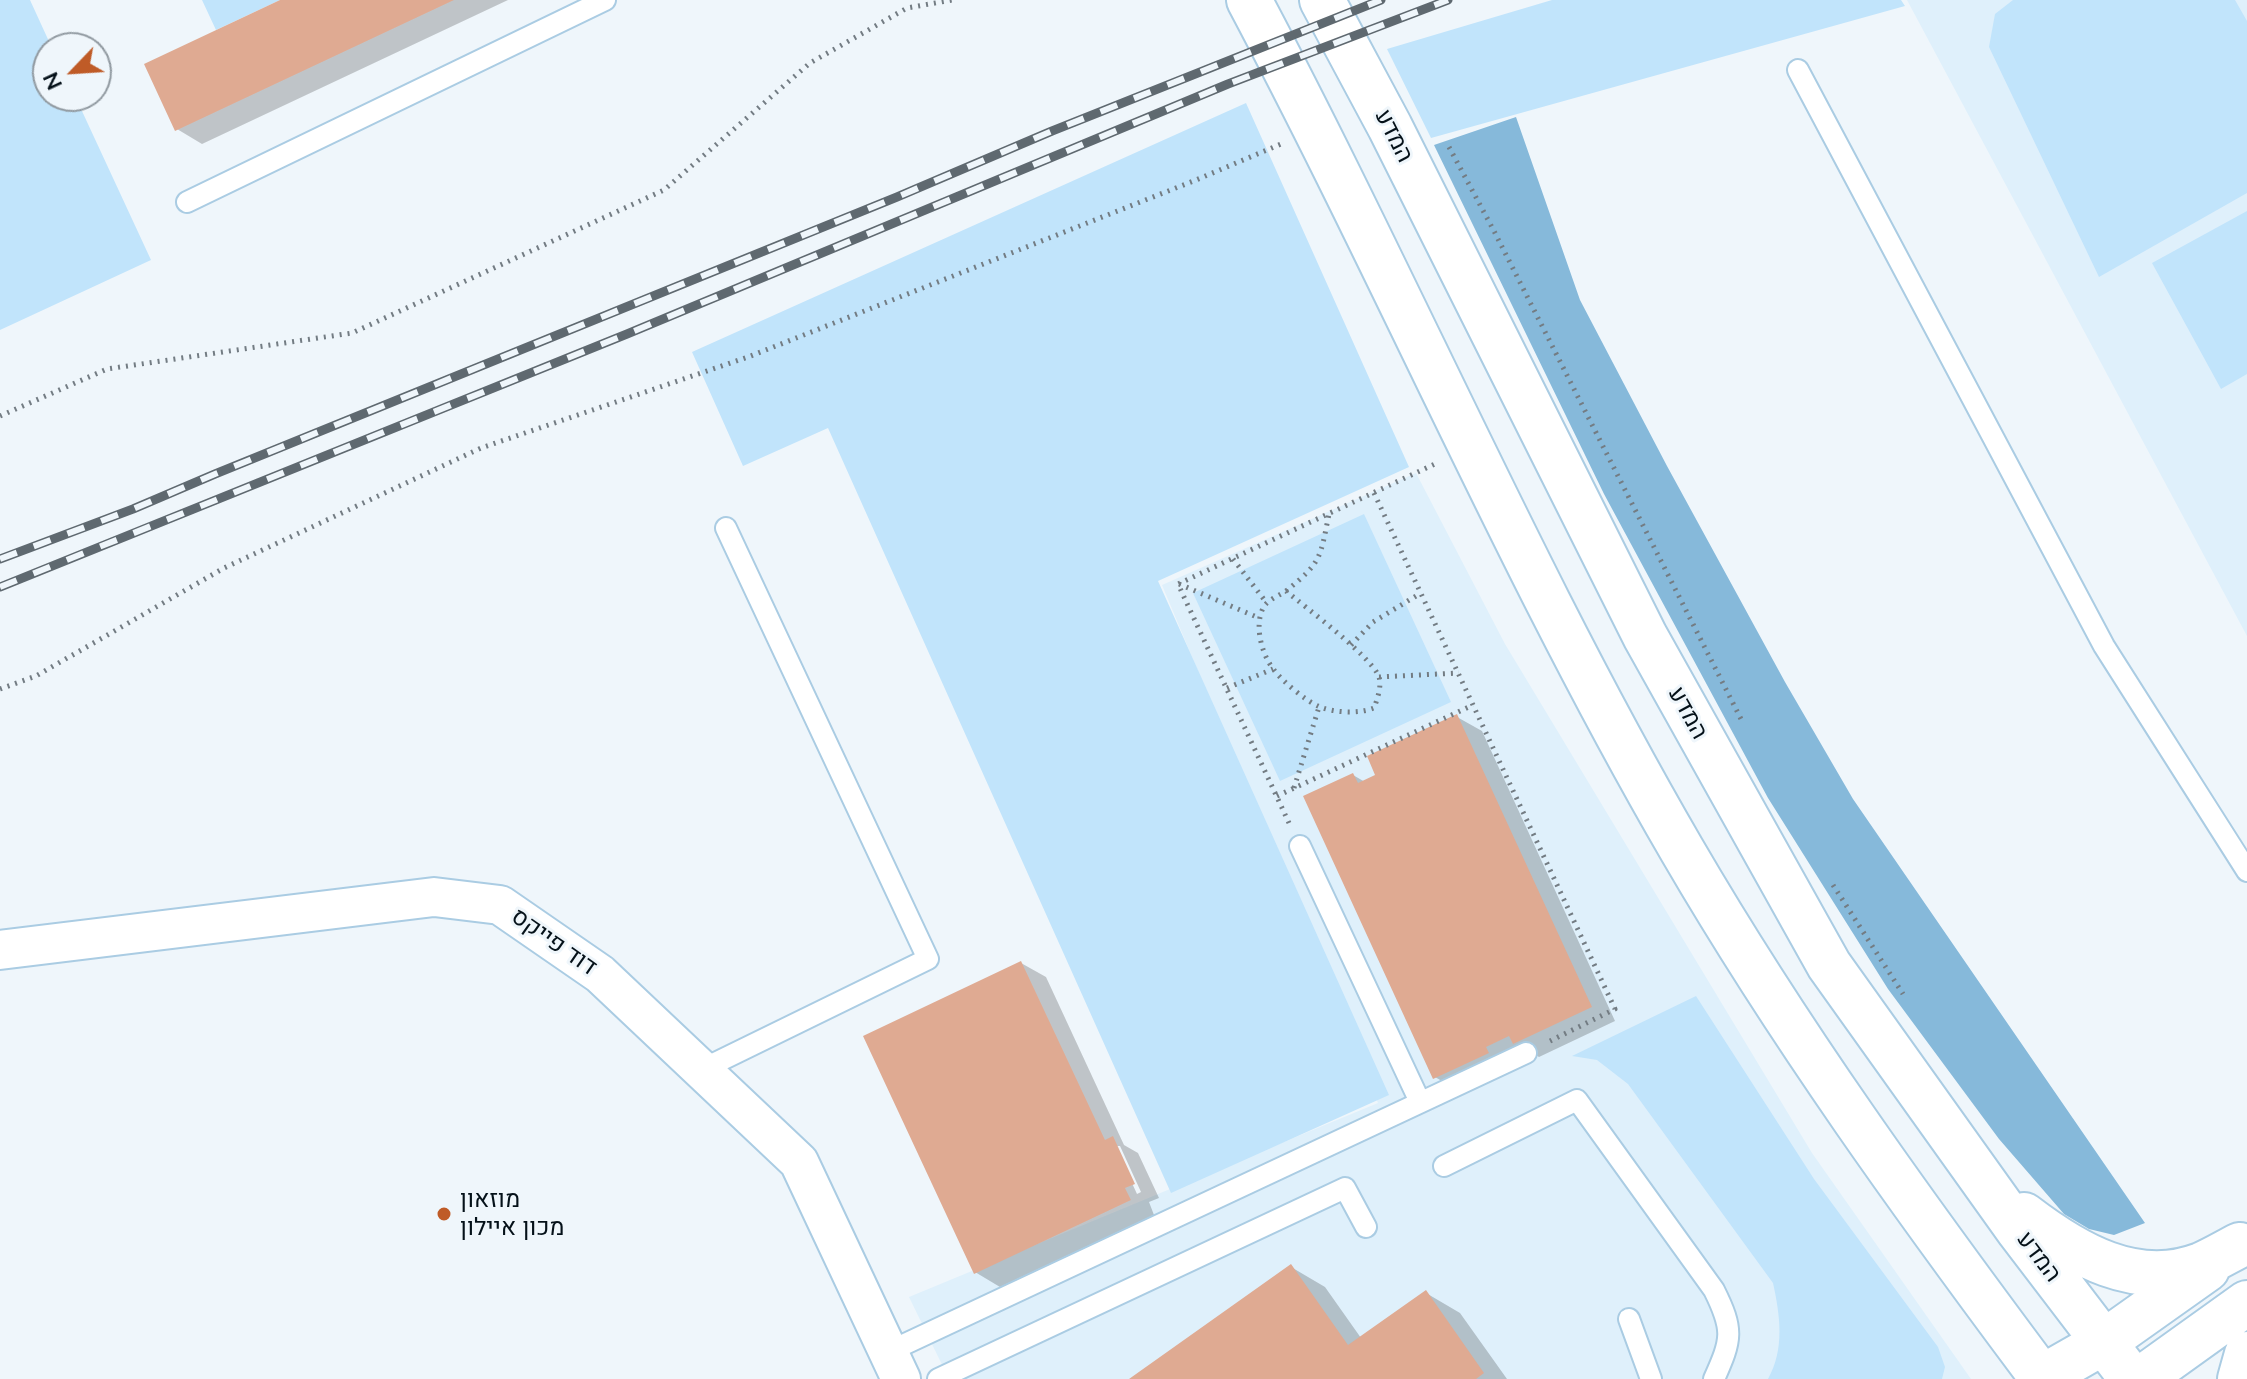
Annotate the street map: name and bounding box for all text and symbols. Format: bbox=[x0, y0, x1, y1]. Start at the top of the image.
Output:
north arrow bbox=[32, 32, 112, 112]
text: N bbox=[36, 68, 68, 95]
street label: המדע bbox=[1369, 105, 1419, 167]
street label: המדע bbox=[1662, 682, 1714, 744]
street label: דוד פייקס bbox=[506, 902, 602, 982]
place label: מוזאון מכון איילון bbox=[460, 1186, 565, 1242]
marker: מוזאון מכון איילון bbox=[435, 1205, 453, 1223]
street label: המדע bbox=[2011, 1226, 2067, 1288]

